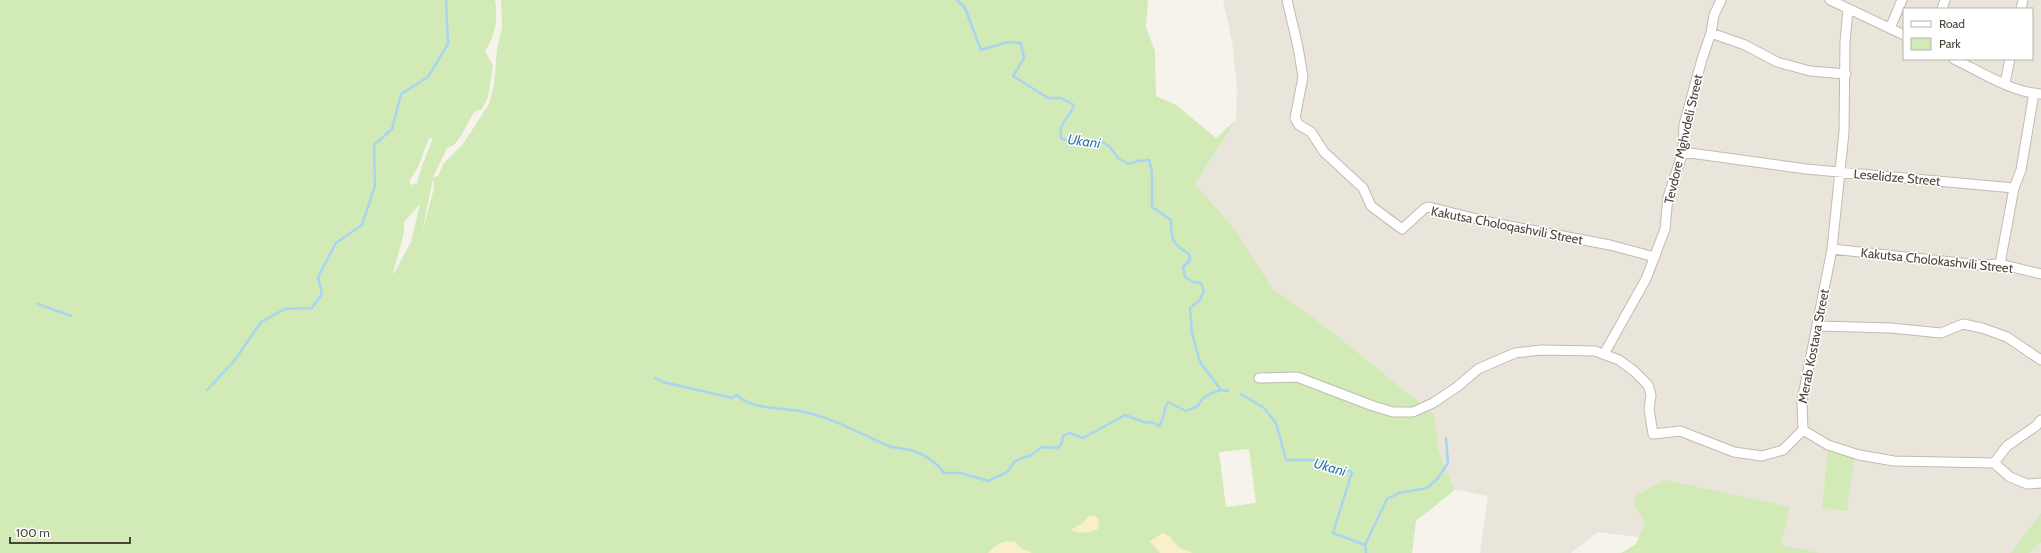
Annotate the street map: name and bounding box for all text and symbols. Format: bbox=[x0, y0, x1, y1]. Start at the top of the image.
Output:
legend bbox=[1903, 8, 2033, 60]
text: Road bbox=[1939, 16, 1965, 31]
text: Park bbox=[1939, 36, 1961, 51]
street label: Tevdore Mghvdeli Street bbox=[1660, 72, 1706, 205]
water label: Ukani bbox=[1066, 130, 1103, 152]
street label: Leselidze Street bbox=[1853, 165, 1942, 189]
street label: Kakutsa Choloqashvili Street bbox=[1430, 202, 1585, 248]
street label: Kakutsa Cholokashvili Street bbox=[1860, 244, 2015, 276]
street label: Merab Kostava Street bbox=[1794, 287, 1832, 405]
water label: Ukani bbox=[1312, 454, 1349, 480]
scale bar bbox=[10, 519, 130, 545]
text: 100 m bbox=[16, 525, 50, 540]

